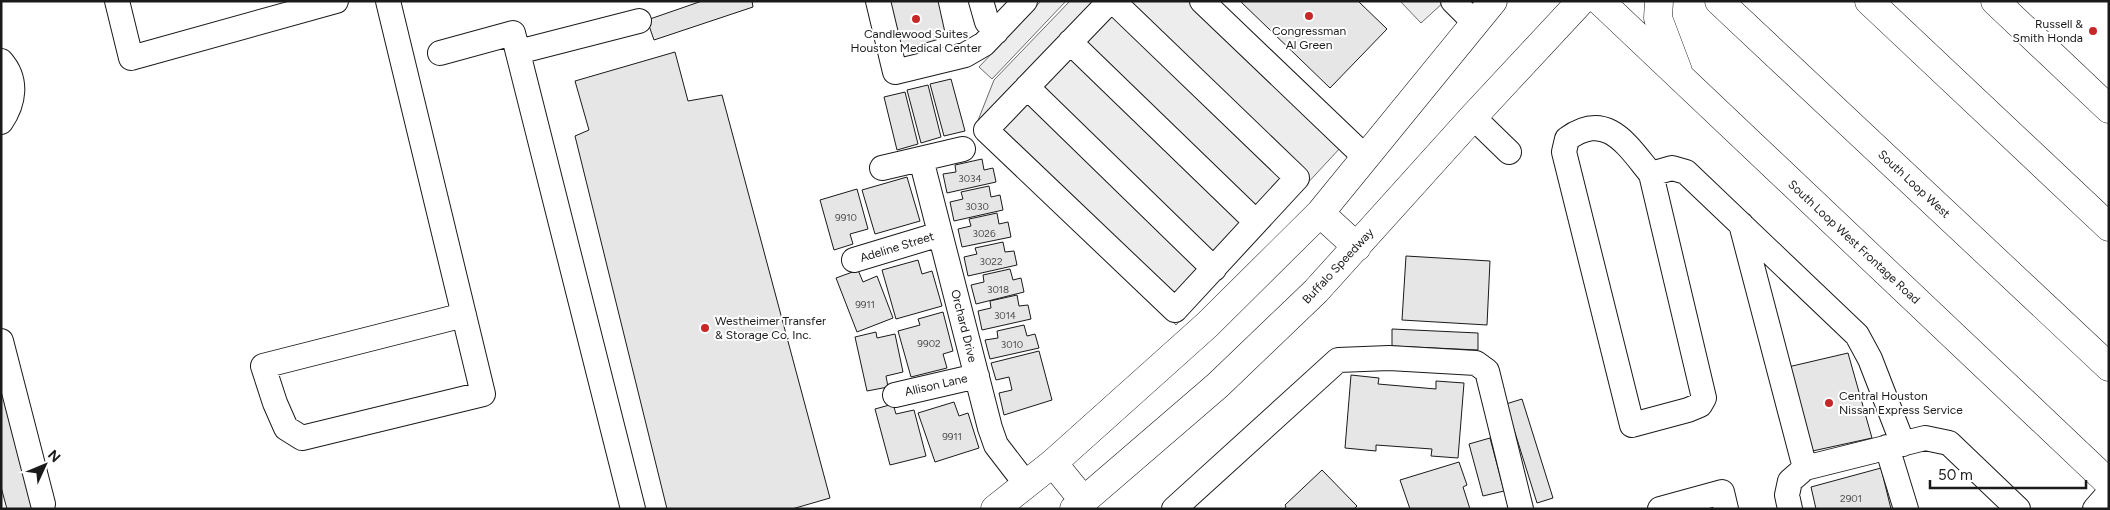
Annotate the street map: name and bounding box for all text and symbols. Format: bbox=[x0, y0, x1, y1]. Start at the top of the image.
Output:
marker: Congressman Al Green bbox=[1303, 10, 1315, 22]
marker: Candlewood Suites Houston Medical Center bbox=[910, 13, 922, 25]
place label: Russell & Smith Honda bbox=[2013, 17, 2083, 45]
place label: Congressman Al Green bbox=[1272, 24, 1346, 52]
marker: Russell & Smith Honda bbox=[2087, 25, 2099, 37]
place label: Candlewood Suites Houston Medical Center bbox=[850, 27, 982, 55]
street label: South Loop West bbox=[1875, 147, 1953, 221]
house number: 3034 bbox=[958, 172, 982, 185]
street label: South Loop West Frontage Road bbox=[1785, 177, 1923, 307]
house number: 3030 bbox=[965, 200, 989, 213]
house number: 9910 bbox=[835, 211, 857, 224]
street label: Buffalo Speedway bbox=[1300, 225, 1377, 307]
house number: 3026 bbox=[972, 227, 996, 240]
street label: Adeline Street bbox=[858, 229, 936, 265]
house number: 3022 bbox=[979, 255, 1003, 268]
house number: 3018 bbox=[987, 283, 1009, 296]
street label: Orchard Drive bbox=[948, 288, 980, 364]
house number: 9911 bbox=[855, 298, 875, 311]
house number: 3014 bbox=[994, 309, 1016, 322]
place label: Westheimer Transfer & Storage Co. Inc. bbox=[715, 314, 826, 342]
marker: Westheimer Transfer & Storage Co. Inc. bbox=[699, 322, 711, 334]
house number: 9902 bbox=[917, 337, 941, 350]
house number: 3010 bbox=[1001, 338, 1023, 351]
street label: Allison Lane bbox=[903, 371, 969, 399]
place label: Central Houston Nissan Express Service bbox=[1839, 389, 1963, 417]
marker: Central Houston Nissan Express Service bbox=[1823, 397, 1835, 409]
house number: 9911 bbox=[942, 430, 962, 443]
north arrow bbox=[20, 440, 70, 490]
text: N bbox=[44, 447, 64, 466]
scale bar bbox=[1930, 458, 2086, 490]
text: 50 m bbox=[1938, 466, 1973, 484]
house number: 2901 bbox=[1840, 492, 1862, 505]

